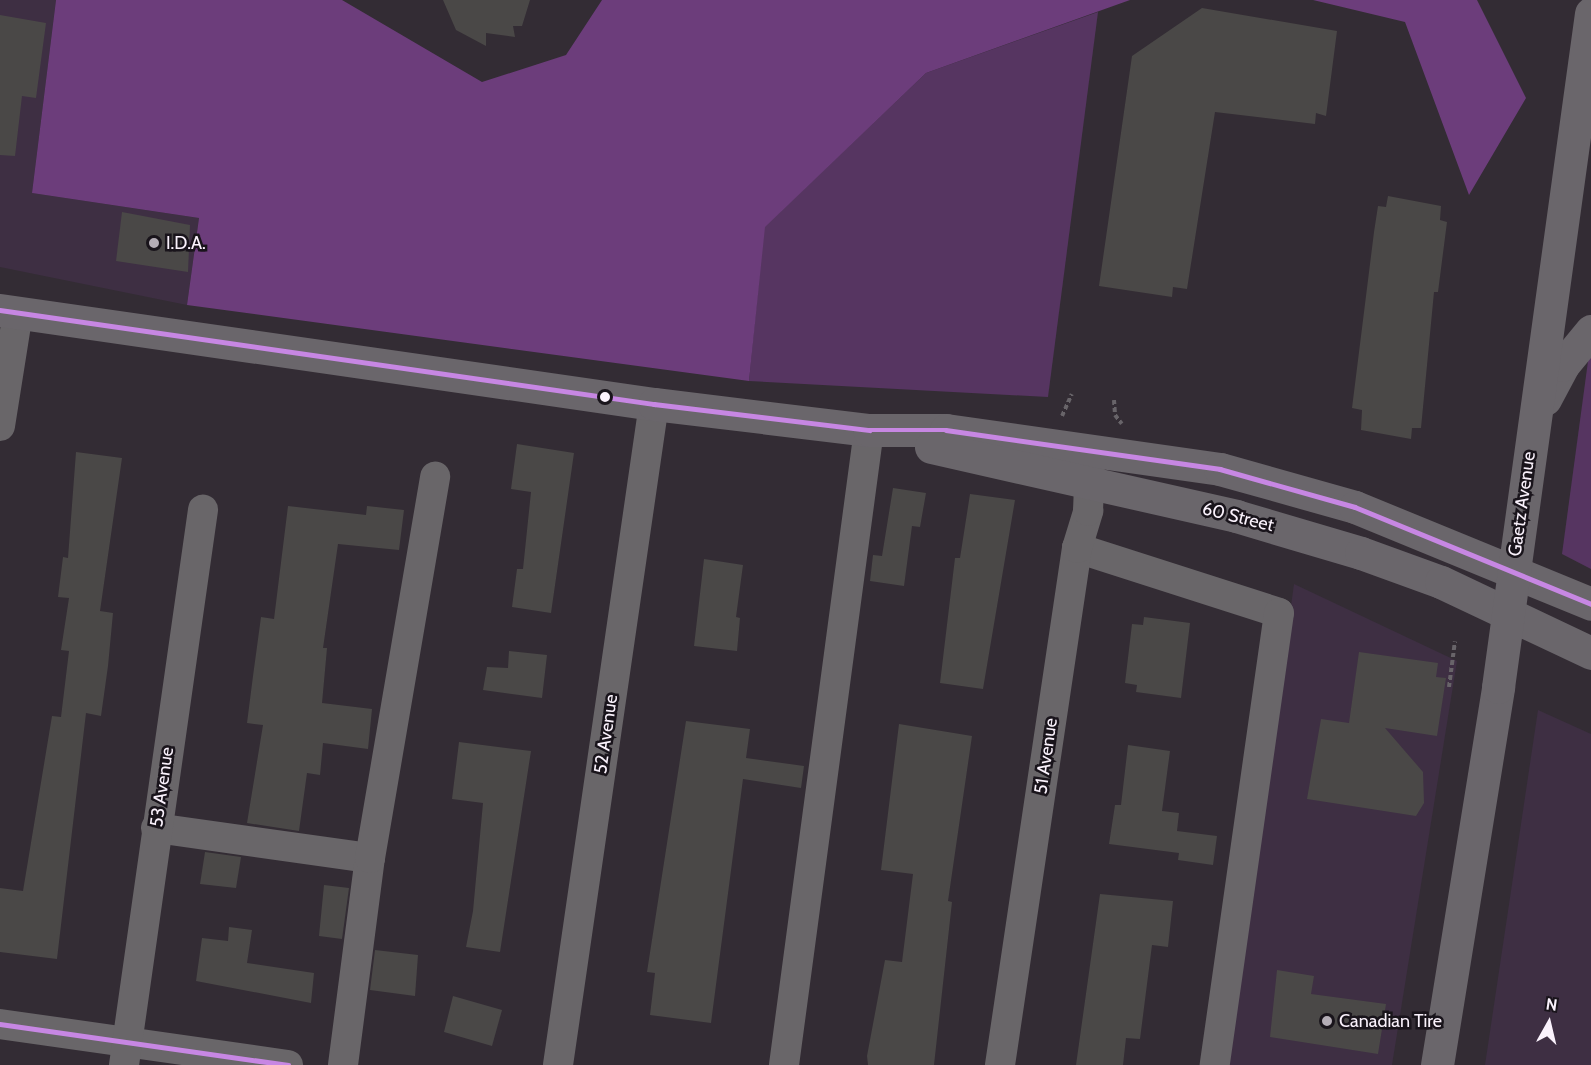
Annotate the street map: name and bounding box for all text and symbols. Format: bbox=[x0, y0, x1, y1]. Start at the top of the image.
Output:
place label: I.D.A. bbox=[166, 232, 206, 254]
marker: I.D.A. bbox=[147, 236, 161, 250]
unlabelled marker bbox=[599, 391, 611, 403]
street label: Gaetz Avenue bbox=[1504, 450, 1540, 558]
street label: 60 Street bbox=[1200, 498, 1276, 536]
street label: 52 Avenue bbox=[590, 693, 622, 775]
street label: 51 Avenue bbox=[1030, 717, 1062, 795]
street label: 53 Avenue bbox=[146, 746, 178, 828]
north arrow bbox=[1519, 993, 1579, 1053]
text: N bbox=[1545, 994, 1558, 1015]
place label: Canadian Tire bbox=[1339, 1010, 1442, 1032]
marker: Canadian Tire bbox=[1320, 1014, 1334, 1028]

